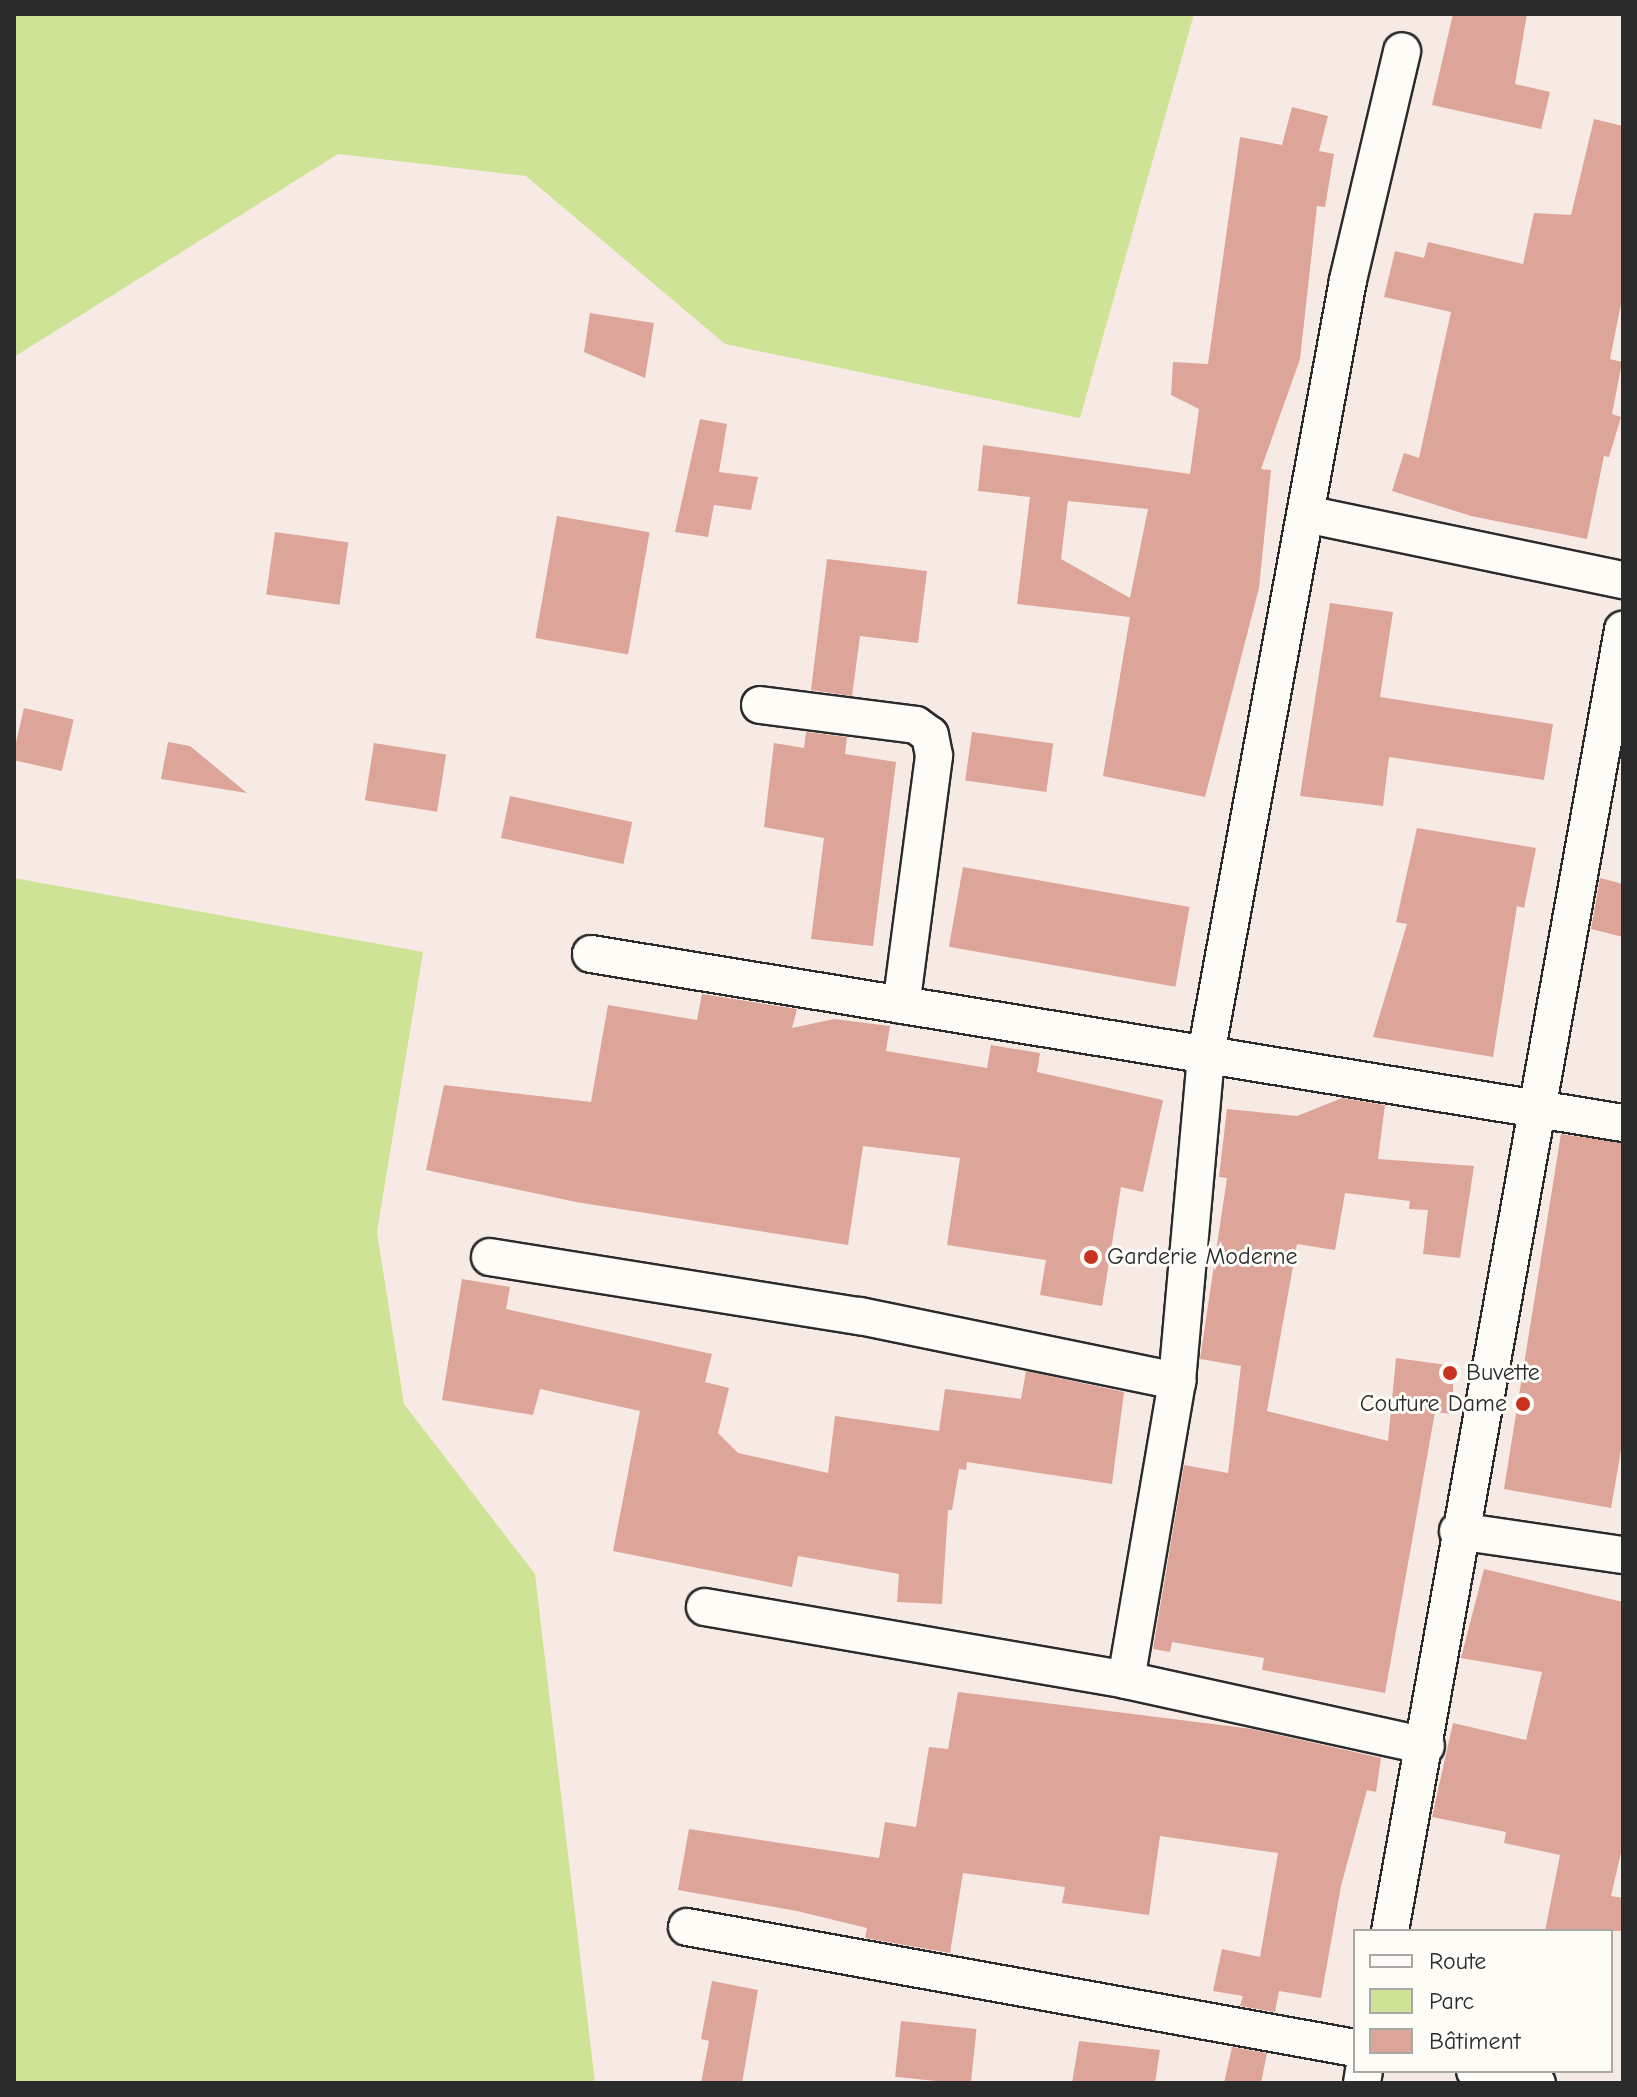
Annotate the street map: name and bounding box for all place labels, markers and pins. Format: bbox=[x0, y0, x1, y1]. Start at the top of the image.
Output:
place label: Garderie Moderne bbox=[1107, 1243, 1298, 1271]
marker: Garderie Moderne bbox=[1082, 1248, 1100, 1266]
place label: Buvette bbox=[1466, 1359, 1540, 1387]
marker: Buvette bbox=[1441, 1364, 1459, 1382]
place label: Couture Dame bbox=[1360, 1390, 1507, 1418]
marker: Couture Dame bbox=[1514, 1395, 1532, 1413]

